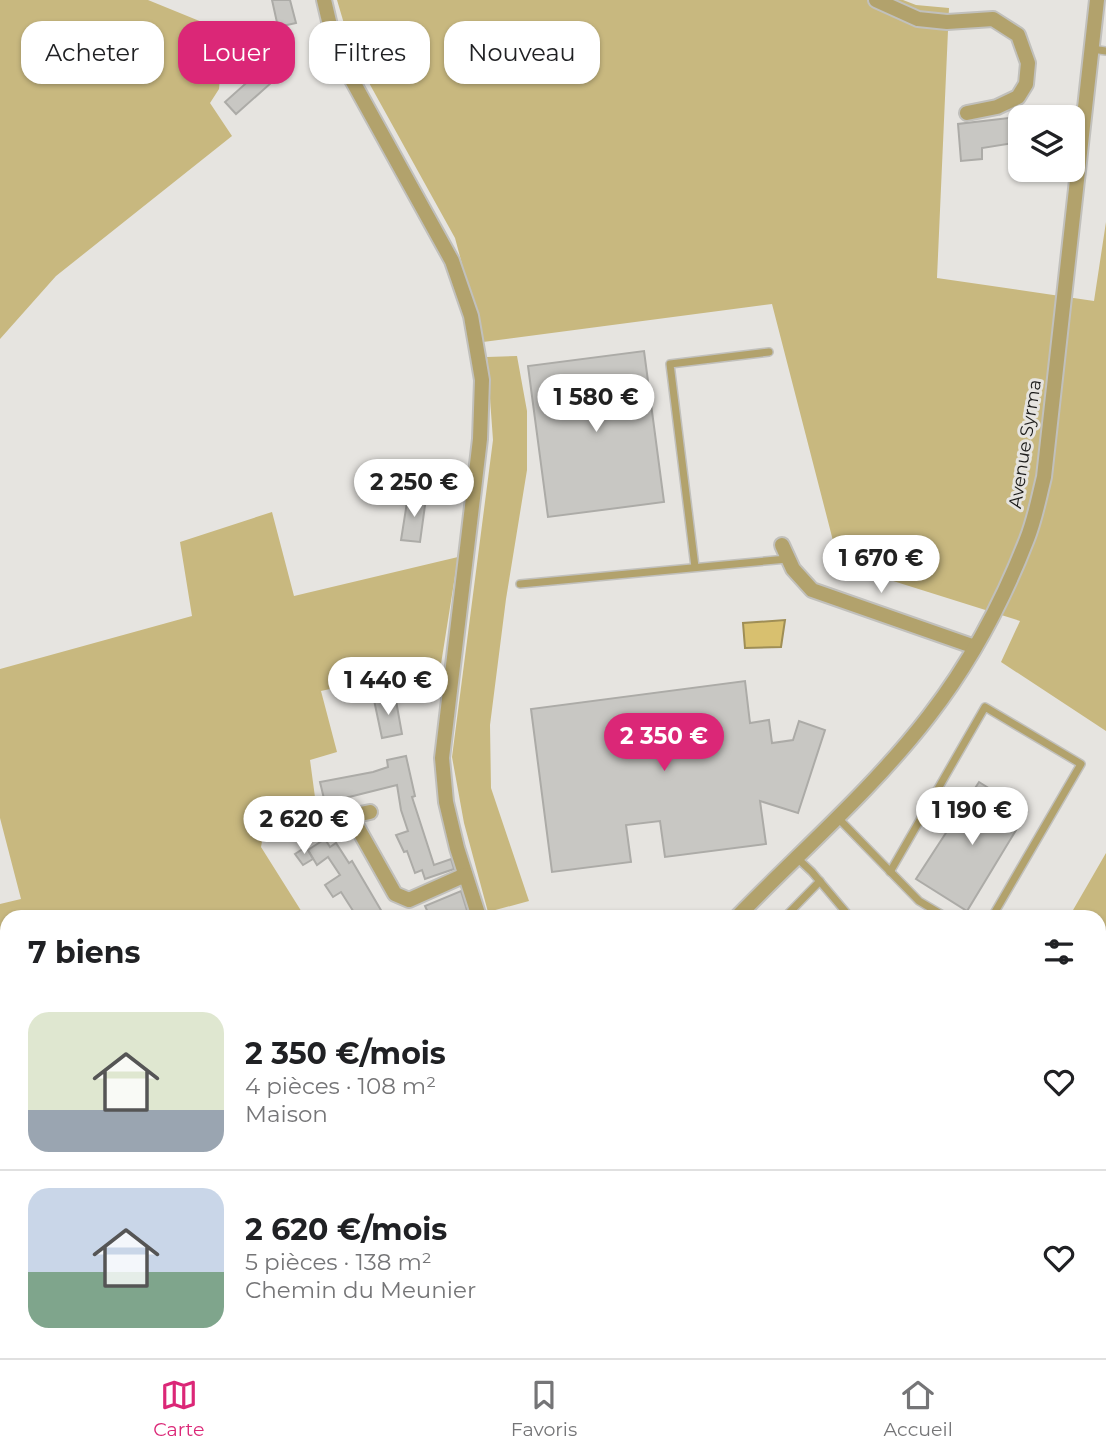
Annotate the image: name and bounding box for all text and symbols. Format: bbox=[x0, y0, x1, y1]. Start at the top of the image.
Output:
chip: Acheter bbox=[21, 21, 164, 84]
chip: Louer bbox=[178, 21, 295, 84]
chip: Filtres bbox=[309, 21, 430, 84]
chip: Nouveau bbox=[444, 21, 600, 84]
map controls bbox=[1008, 105, 1085, 182]
button: layers bbox=[1008, 105, 1085, 182]
pin: 1 580 € bbox=[531, 374, 661, 434]
street label: Avenue Syrma bbox=[1004, 378, 1046, 510]
text: 1 580 € bbox=[553, 383, 639, 411]
pin: 2 250 € bbox=[349, 460, 479, 519]
text: 2 250 € bbox=[370, 468, 458, 496]
pin: 1 670 € bbox=[816, 536, 946, 595]
text: 1 670 € bbox=[839, 544, 923, 572]
pin: 1 440 € bbox=[323, 658, 453, 717]
text: 1 440 € bbox=[344, 666, 432, 694]
pin: 2 350 € bbox=[599, 714, 729, 773]
text: 2 350 € bbox=[620, 722, 708, 750]
pin: 1 190 € bbox=[907, 788, 1037, 847]
pin: 2 620 € bbox=[239, 796, 369, 856]
text: 1 190 € bbox=[932, 796, 1012, 824]
text: 2 620 € bbox=[259, 805, 349, 833]
icon: filters bbox=[1040, 933, 1078, 971]
text: 7 biens bbox=[28, 934, 140, 971]
text: 2 350 €/mois bbox=[245, 1035, 446, 1072]
icon: home bbox=[84, 1040, 168, 1124]
icon: heart bbox=[1040, 1063, 1078, 1101]
text: 4 pièces · 108 m² bbox=[245, 1072, 436, 1100]
text: Maison bbox=[245, 1100, 328, 1128]
text: 2 620 €/mois bbox=[245, 1211, 447, 1248]
icon: home bbox=[84, 1216, 168, 1300]
icon: heart bbox=[1040, 1239, 1078, 1277]
text: 5 pièces · 138 m² bbox=[245, 1248, 432, 1276]
text: Chemin du Meunier bbox=[245, 1276, 476, 1304]
tab: Carte bbox=[153, 1376, 204, 1441]
tab: Favoris bbox=[511, 1376, 577, 1441]
tab: Accueil bbox=[884, 1376, 953, 1441]

